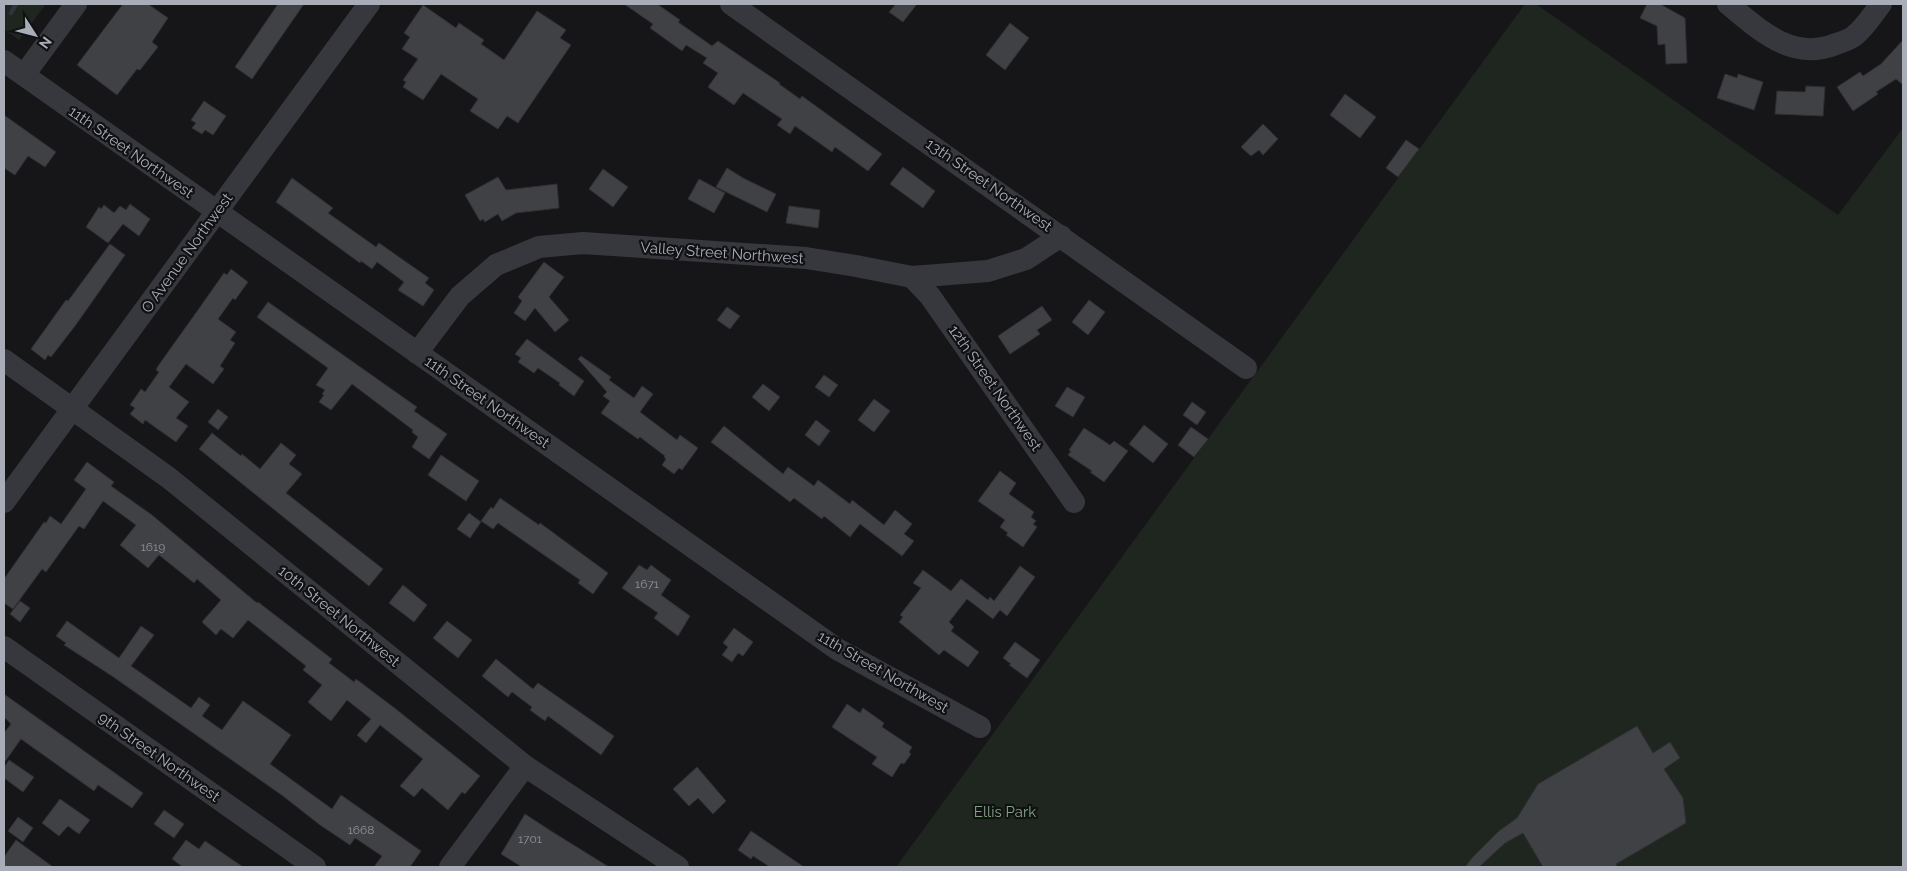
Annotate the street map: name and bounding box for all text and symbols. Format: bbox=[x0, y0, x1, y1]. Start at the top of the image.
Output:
north arrow bbox=[10, 10, 60, 60]
text: N bbox=[36, 34, 55, 52]
street label: 11th Street Northwest bbox=[65, 102, 197, 202]
street label: 13th Street Northwest bbox=[923, 135, 1055, 235]
street label: O Avenue Northwest bbox=[138, 190, 236, 316]
street label: Valley Street Northwest bbox=[640, 238, 804, 268]
street label: 12th Street Northwest bbox=[945, 322, 1045, 454]
street label: 11th Street Northwest bbox=[421, 352, 553, 452]
house number: 1619 bbox=[141, 540, 165, 554]
street label: 10th Street Northwest bbox=[275, 562, 403, 670]
house number: 1671 bbox=[635, 577, 659, 591]
street label: 11th Street Northwest bbox=[814, 627, 952, 717]
street label: 9th Street Northwest bbox=[95, 708, 223, 806]
park label: Ellis Park bbox=[974, 803, 1036, 821]
house number: 1668 bbox=[348, 823, 374, 837]
house number: 1701 bbox=[518, 832, 542, 846]

